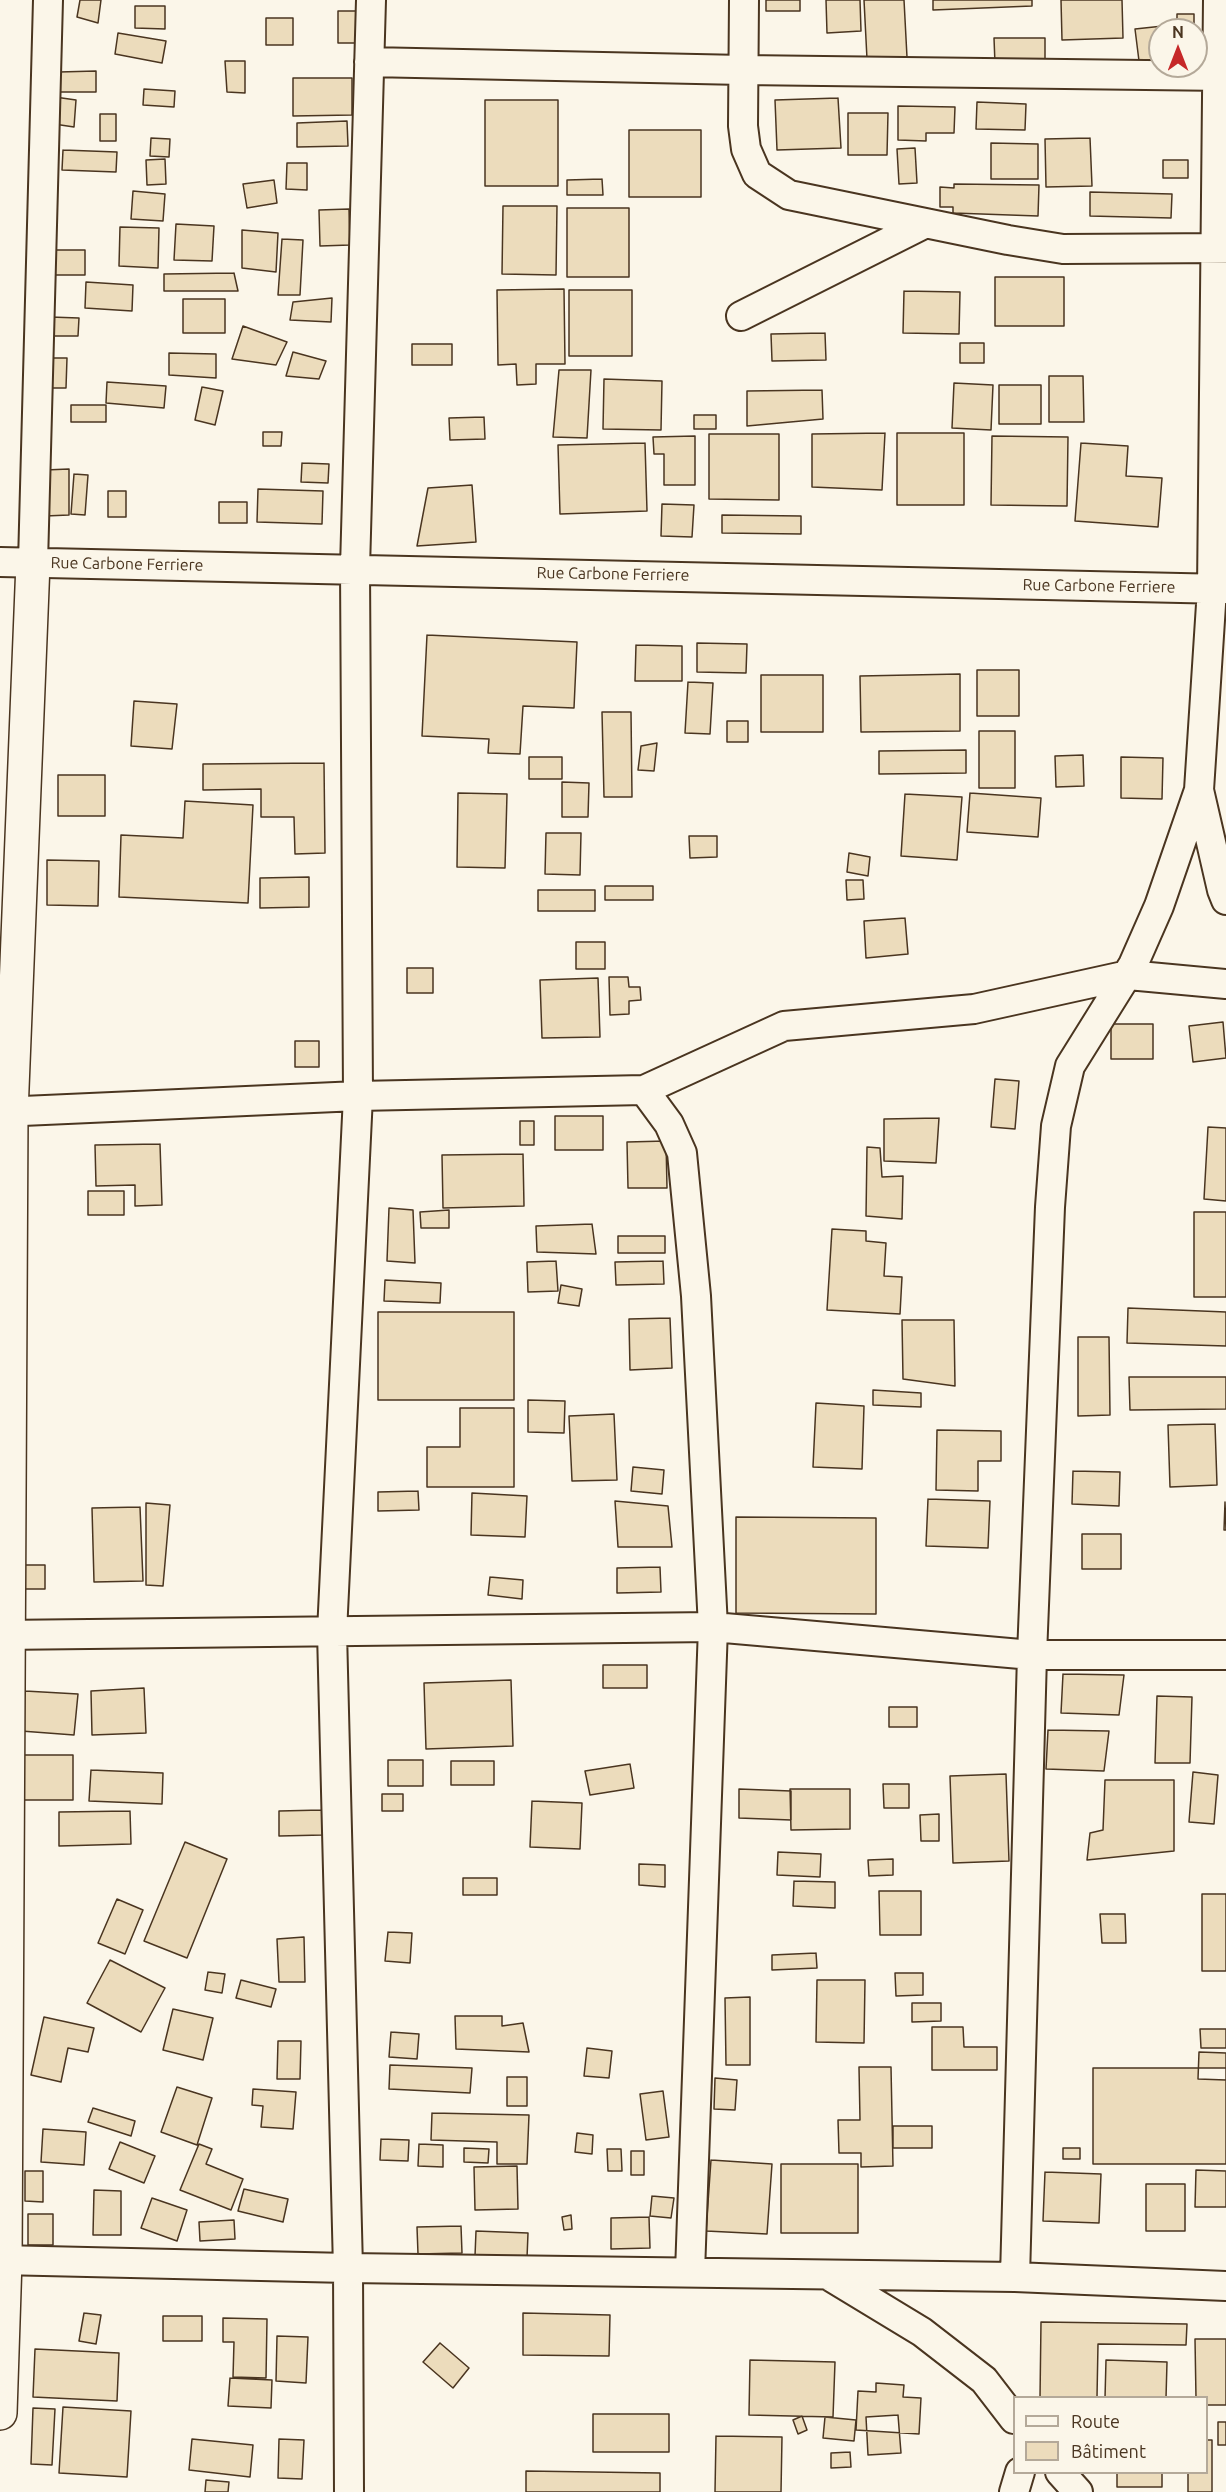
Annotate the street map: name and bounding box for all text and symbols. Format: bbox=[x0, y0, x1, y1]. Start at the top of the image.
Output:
north arrow bbox=[1148, 18, 1208, 78]
text: N bbox=[1172, 23, 1184, 41]
street label: Rue Carbone Ferriere bbox=[50, 553, 204, 575]
street label: Rue Carbone Ferriere bbox=[536, 563, 690, 585]
street label: Rue Carbone Ferriere bbox=[1022, 575, 1176, 597]
legend bbox=[1013, 2396, 1208, 2474]
text: Route bbox=[1071, 2411, 1120, 2431]
text: Bâtiment bbox=[1071, 2441, 1146, 2461]

